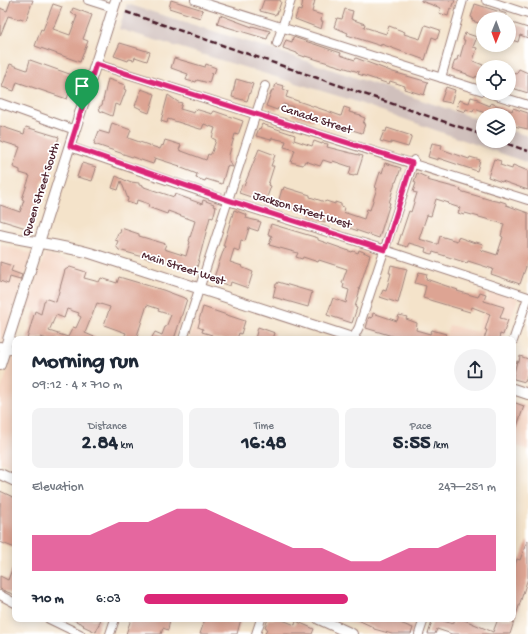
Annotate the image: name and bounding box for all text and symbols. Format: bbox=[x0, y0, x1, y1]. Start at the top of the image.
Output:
north arrow bbox=[476, 12, 516, 52]
map controls bbox=[476, 12, 516, 148]
button: locate bbox=[476, 60, 516, 100]
pin bbox=[65, 69, 99, 110]
icon: arrive bbox=[71, 75, 93, 97]
street label: Canada Street bbox=[279, 102, 354, 138]
button: layers bbox=[476, 108, 516, 148]
street label: Queen Street South bbox=[20, 141, 64, 239]
street label: Jackson Street West bbox=[251, 189, 354, 233]
street label: Main Street West bbox=[140, 249, 227, 289]
button: share bbox=[454, 349, 496, 391]
text: Morning run bbox=[32, 350, 138, 376]
text: 09:12 · 4 × 710 m bbox=[32, 378, 122, 393]
text: Distance bbox=[88, 421, 127, 433]
text: Time bbox=[254, 421, 274, 433]
text: Pace bbox=[410, 421, 431, 433]
text: 2.84 bbox=[81, 433, 118, 456]
text: 16:48 bbox=[242, 433, 286, 456]
text: 5:55 bbox=[393, 433, 431, 456]
text: km bbox=[118, 440, 133, 452]
text: /km bbox=[431, 440, 449, 452]
text: Elevation bbox=[32, 480, 84, 495]
text: 247–251 m bbox=[438, 480, 496, 495]
text: 710 m bbox=[32, 592, 64, 607]
text: 6:03 bbox=[96, 592, 121, 607]

